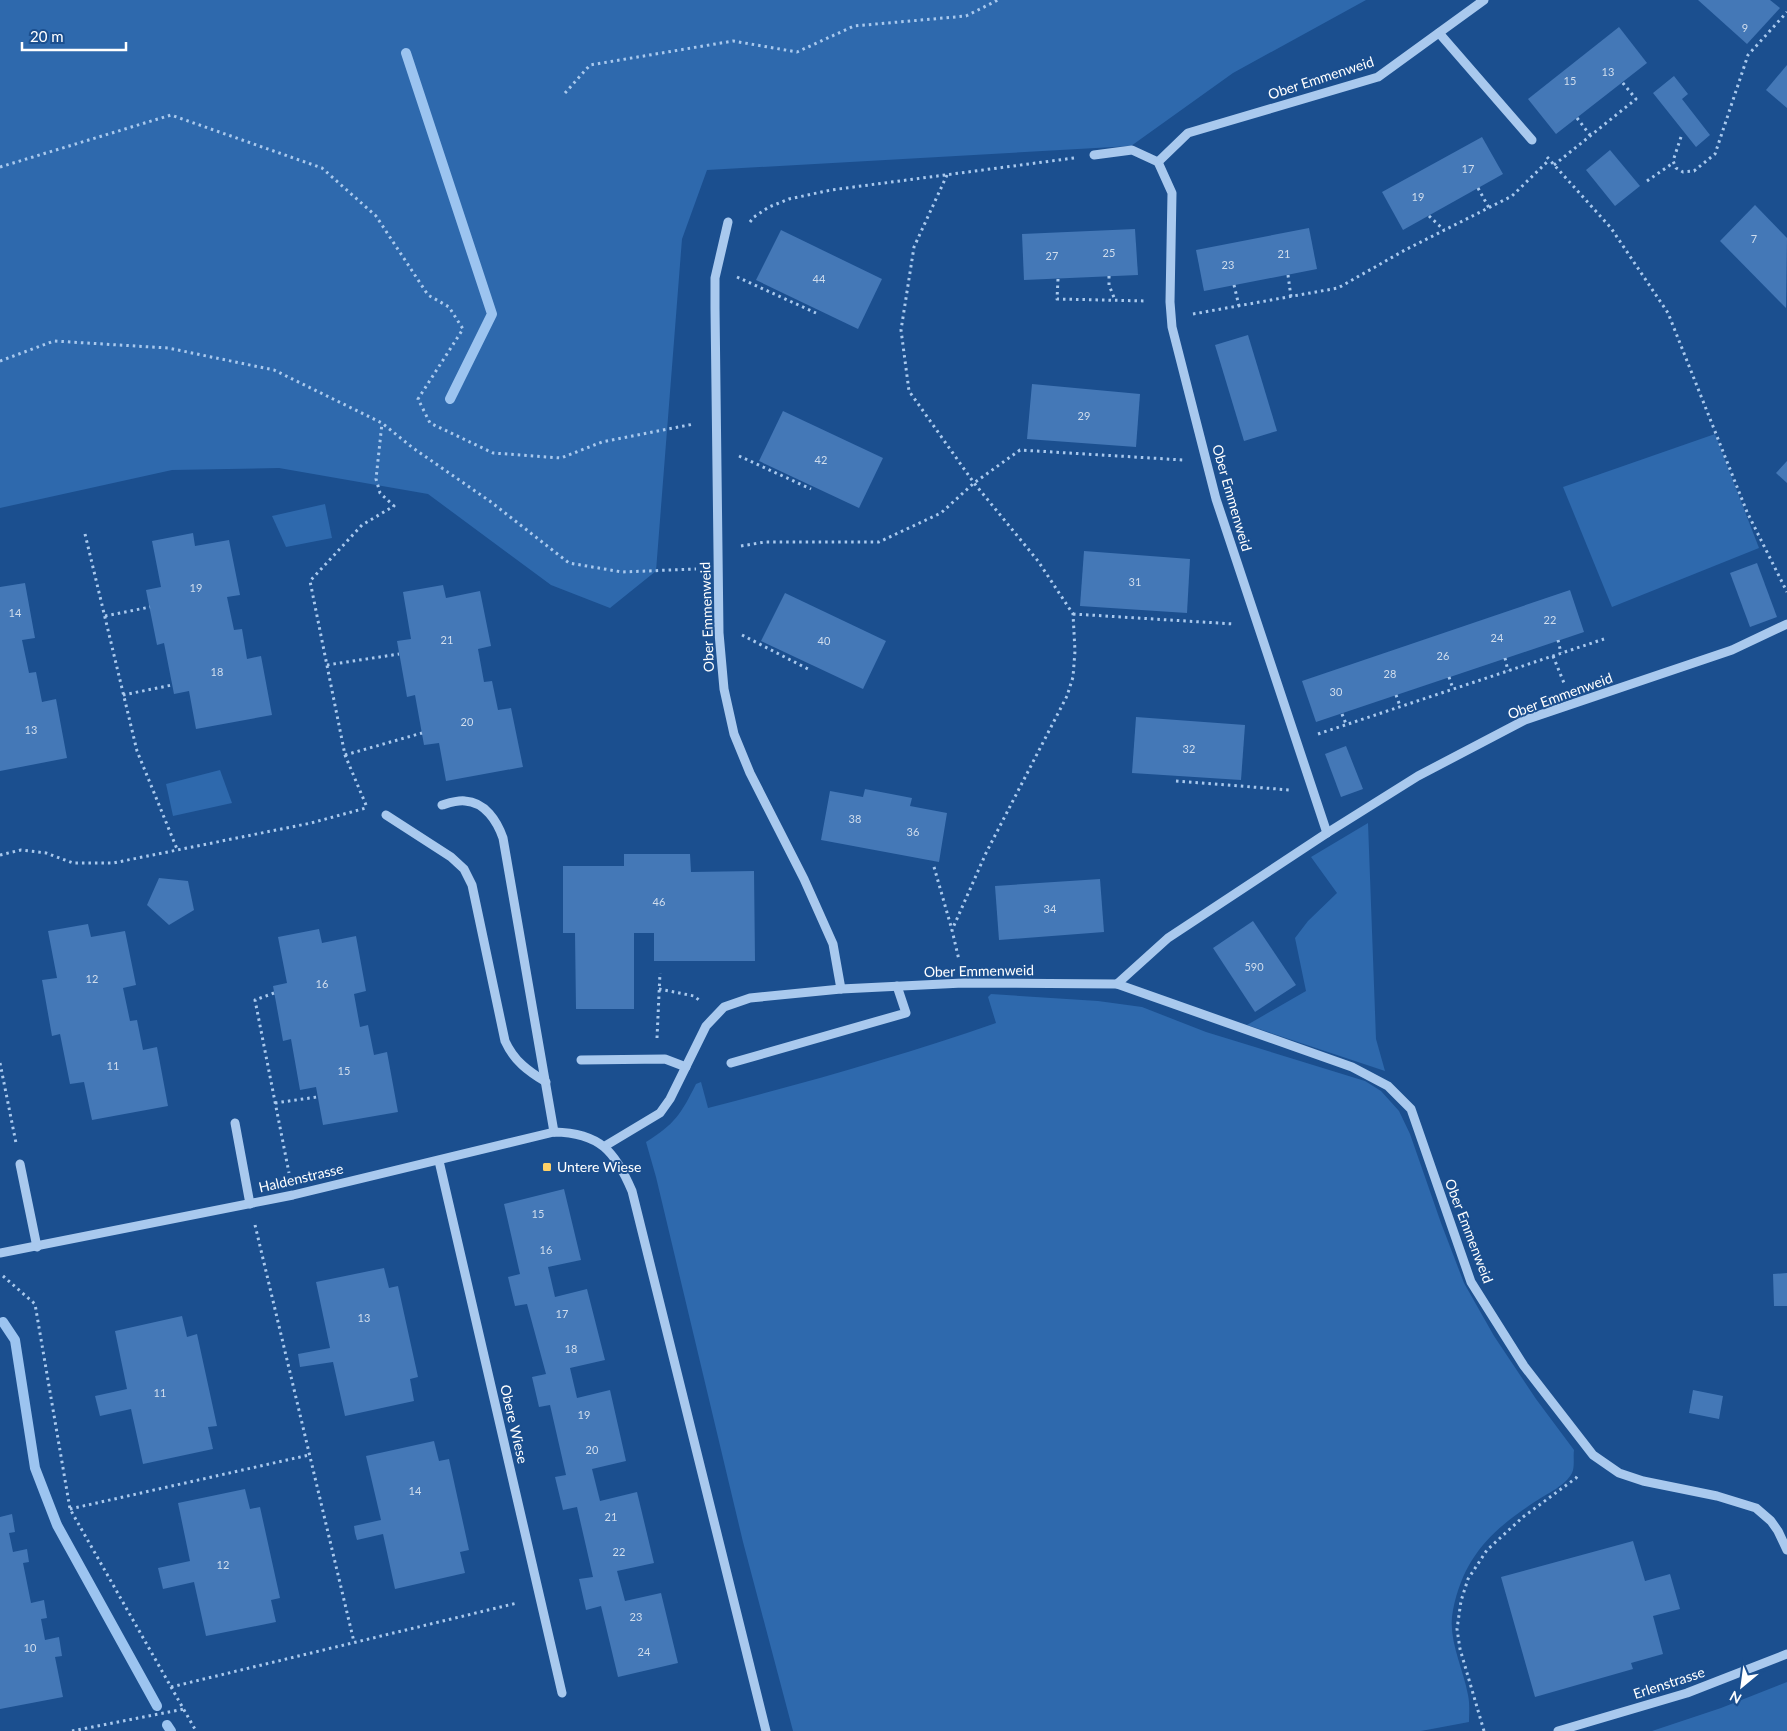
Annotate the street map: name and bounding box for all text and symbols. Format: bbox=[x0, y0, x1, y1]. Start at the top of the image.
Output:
scale bar bbox=[22, 20, 126, 52]
house number: 9 bbox=[1742, 21, 1748, 34]
text: 20 m bbox=[30, 27, 64, 45]
street label: Ober Emmenweid bbox=[1266, 52, 1376, 103]
house number: 13 bbox=[1602, 65, 1614, 78]
house number: 15 bbox=[1564, 74, 1576, 87]
house number: 17 bbox=[1462, 162, 1474, 175]
house number: 19 bbox=[1412, 190, 1424, 203]
house number: 7 bbox=[1751, 232, 1757, 245]
house number: 25 bbox=[1103, 246, 1115, 259]
house number: 21 bbox=[1278, 247, 1290, 260]
house number: 27 bbox=[1046, 249, 1058, 262]
house number: 23 bbox=[1222, 258, 1234, 271]
house number: 44 bbox=[813, 272, 826, 285]
house number: 29 bbox=[1078, 409, 1090, 422]
street label: Ober Emmenweid bbox=[1209, 443, 1256, 553]
house number: 42 bbox=[815, 453, 827, 466]
street label: Ober Emmenweid bbox=[696, 562, 717, 672]
house number: 31 bbox=[1129, 575, 1141, 588]
house number: 19 bbox=[190, 581, 202, 594]
house number: 14 bbox=[9, 606, 22, 619]
house number: 22 bbox=[1544, 613, 1556, 626]
house number: 24 bbox=[1491, 631, 1504, 644]
house number: 21 bbox=[441, 633, 453, 646]
house number: 40 bbox=[818, 634, 831, 647]
house number: 26 bbox=[1437, 649, 1449, 662]
house number: 18 bbox=[211, 665, 223, 678]
house number: 28 bbox=[1384, 667, 1396, 680]
street label: Ober Emmenweid bbox=[1505, 669, 1615, 722]
house number: 30 bbox=[1330, 685, 1343, 698]
house number: 20 bbox=[461, 715, 474, 728]
house number: 13 bbox=[25, 723, 37, 736]
house number: 32 bbox=[1183, 742, 1195, 755]
house number: 38 bbox=[849, 812, 861, 825]
house number: 36 bbox=[907, 825, 919, 838]
house number: 46 bbox=[653, 895, 665, 908]
house number: 34 bbox=[1044, 902, 1057, 915]
house number: 590 bbox=[1244, 960, 1264, 973]
street label: Ober Emmenweid bbox=[924, 961, 1034, 980]
house number: 12 bbox=[86, 972, 98, 985]
house number: 16 bbox=[316, 977, 328, 990]
house number: 11 bbox=[107, 1059, 119, 1072]
house number: 15 bbox=[338, 1064, 350, 1077]
place label: Untere Wiese bbox=[557, 1158, 641, 1175]
street label: Haldenstrasse bbox=[257, 1160, 345, 1196]
marker: Untere Wiese bbox=[541, 1161, 553, 1173]
street label: Ober Emmenweid bbox=[1442, 1176, 1497, 1285]
house number: 15 bbox=[532, 1207, 544, 1220]
house number: 16 bbox=[540, 1243, 552, 1256]
house number: 17 bbox=[556, 1307, 568, 1320]
house number: 13 bbox=[358, 1311, 370, 1324]
house number: 18 bbox=[565, 1342, 577, 1355]
street label: Obere Wiese bbox=[497, 1383, 532, 1465]
house number: 11 bbox=[154, 1386, 166, 1399]
house number: 19 bbox=[578, 1408, 590, 1421]
house number: 20 bbox=[586, 1443, 599, 1456]
house number: 14 bbox=[409, 1484, 422, 1497]
house number: 21 bbox=[605, 1510, 617, 1523]
house number: 22 bbox=[613, 1545, 625, 1558]
house number: 12 bbox=[217, 1558, 229, 1571]
house number: 23 bbox=[630, 1610, 642, 1623]
house number: 10 bbox=[24, 1641, 37, 1654]
house number: 24 bbox=[638, 1645, 651, 1658]
north arrow bbox=[1717, 1661, 1767, 1711]
street label: Erlenstrasse bbox=[1631, 1663, 1707, 1702]
text: N bbox=[1727, 1688, 1744, 1708]

